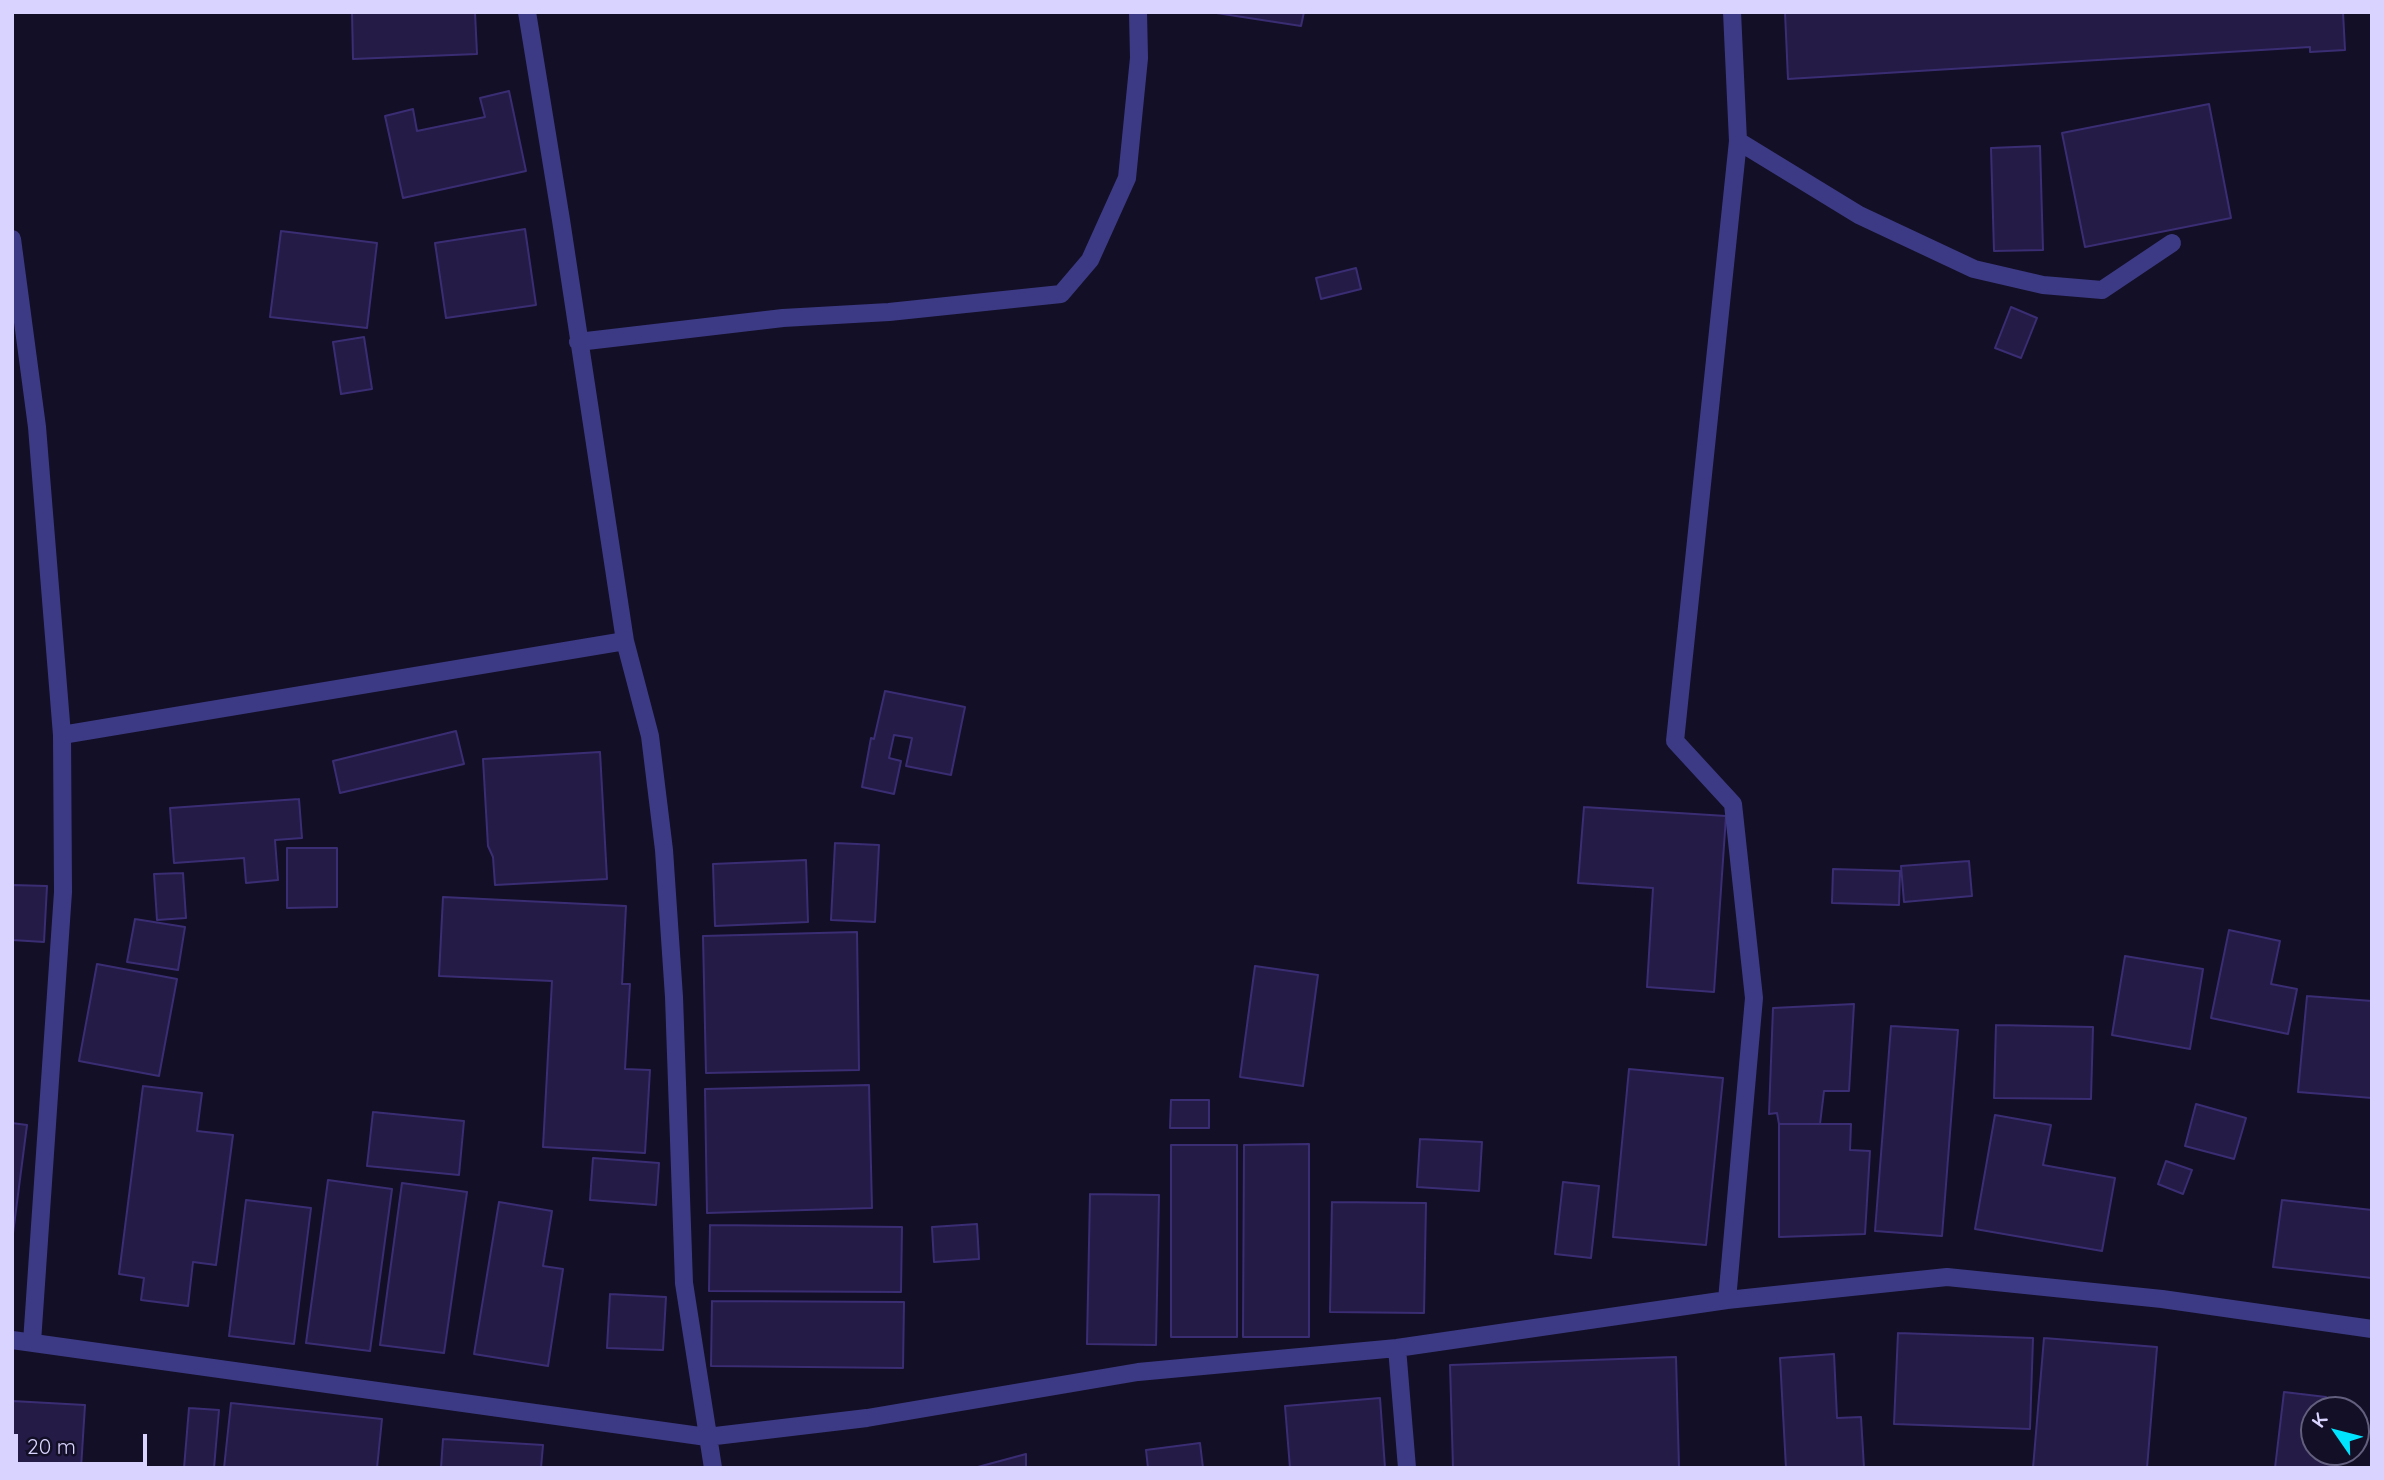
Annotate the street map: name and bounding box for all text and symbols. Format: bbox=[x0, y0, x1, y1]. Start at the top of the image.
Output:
north arrow bbox=[2300, 1396, 2370, 1466]
text: K bbox=[2306, 1408, 2333, 1432]
scale bar bbox=[18, 1420, 150, 1464]
text: 20 m bbox=[27, 1433, 76, 1459]

